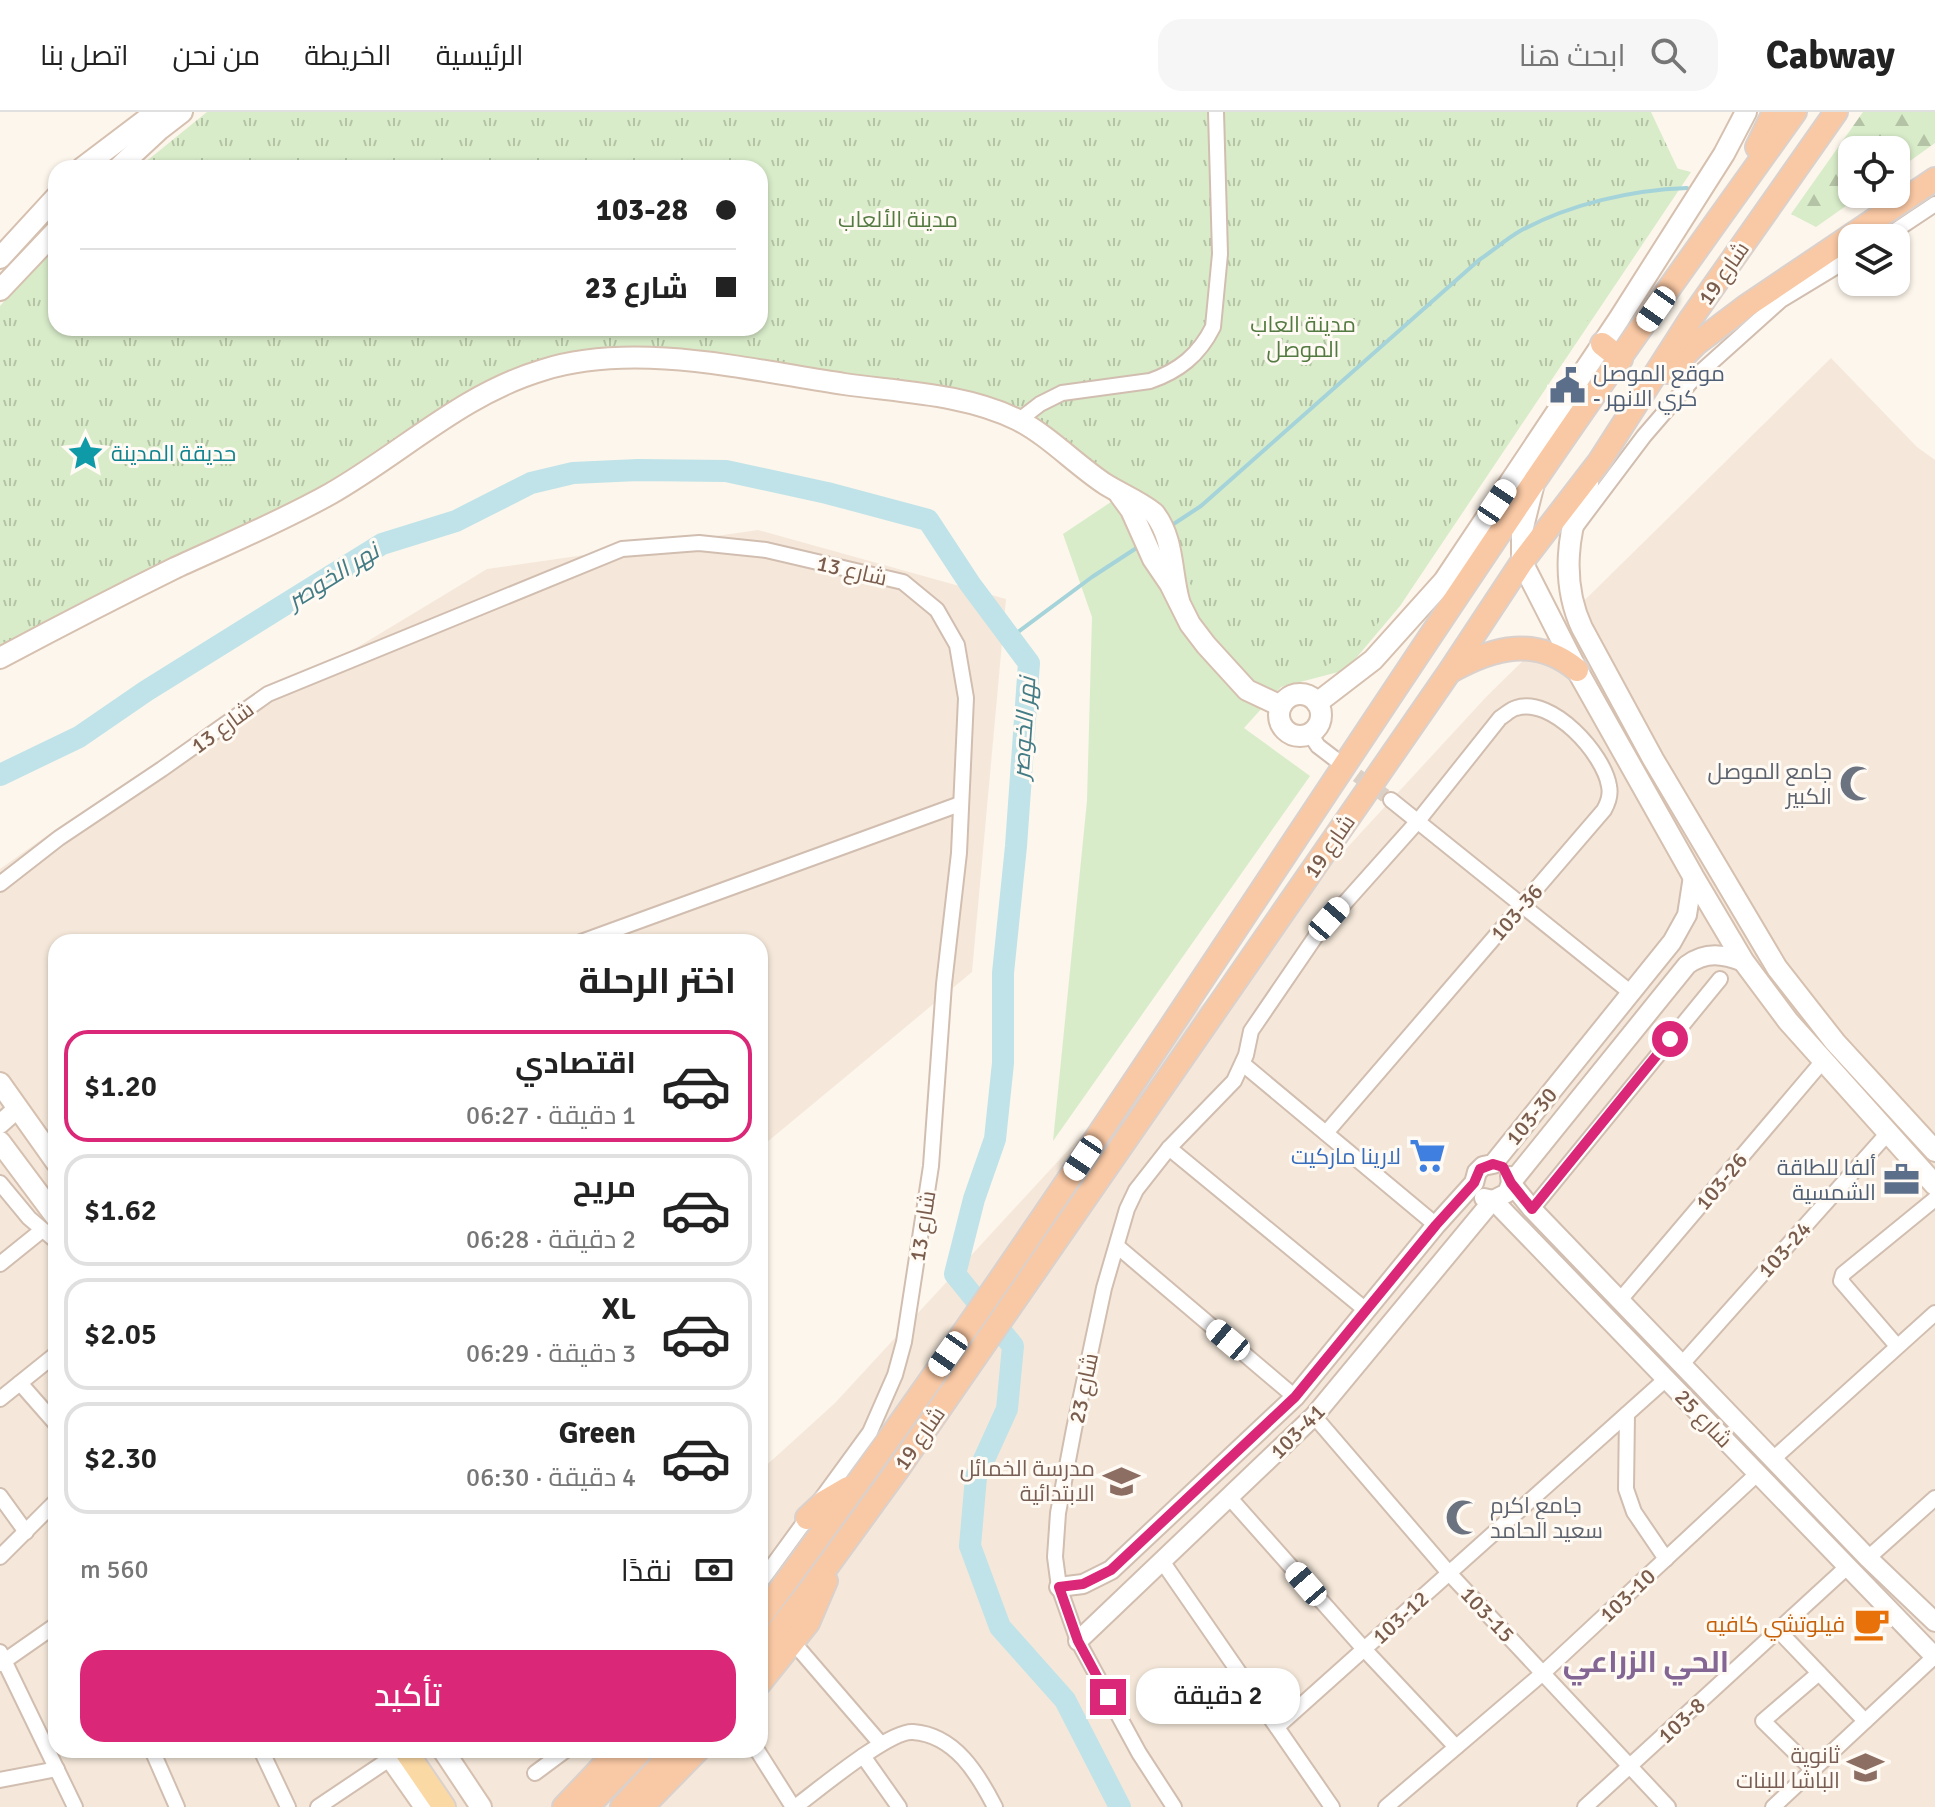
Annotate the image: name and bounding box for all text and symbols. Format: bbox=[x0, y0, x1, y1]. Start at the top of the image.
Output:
search box bbox=[1158, 19, 1718, 91]
text: Cabway bbox=[1766, 32, 1895, 79]
icon: search bbox=[1646, 33, 1690, 77]
text: ابحث هنا bbox=[1519, 38, 1626, 75]
text: اتصل بنا bbox=[40, 39, 129, 73]
text: من نحن bbox=[173, 39, 260, 73]
text: الخريطة bbox=[304, 39, 392, 73]
text: الرئيسية bbox=[436, 39, 523, 73]
map controls bbox=[1838, 136, 1910, 296]
button: locate bbox=[1838, 136, 1910, 208]
text: 103-28 bbox=[596, 192, 688, 229]
park label: مدينة الألعاب bbox=[838, 206, 958, 233]
button: layers bbox=[1838, 224, 1910, 296]
street label: شارع 19 bbox=[1692, 236, 1756, 311]
text: شارع 23 bbox=[585, 270, 688, 307]
car bbox=[1632, 282, 1680, 336]
park label: مدينة العاب الموصل bbox=[1250, 311, 1356, 363]
place label: موقع الموصل - كري الانهر bbox=[1593, 360, 1725, 415]
public building icon: موقع الموصل - كري الانهر bbox=[1548, 367, 1586, 405]
place icon: حديقة المدينة bbox=[66, 434, 104, 472]
place label: حديقة المدينة bbox=[111, 440, 236, 467]
car bbox=[1474, 475, 1520, 529]
water label: نهر الخوصر bbox=[279, 535, 386, 617]
street label: شارع 13 bbox=[814, 549, 890, 593]
water label: نهر الخوصر bbox=[1005, 673, 1043, 783]
street label: شارع 13 bbox=[186, 696, 260, 760]
place label: جامع الموصل الكبير bbox=[1708, 758, 1832, 810]
mosque icon: جامع الموصل الكبير bbox=[1839, 765, 1877, 803]
street label: شارع 19 bbox=[1298, 809, 1362, 884]
street label: 103-36 bbox=[1484, 878, 1549, 947]
car bbox=[1304, 893, 1354, 945]
text: اختر الرحلة bbox=[578, 959, 736, 1004]
route start bbox=[1652, 1021, 1688, 1057]
text: اقتصادي bbox=[515, 1045, 636, 1082]
icon: car bbox=[660, 1050, 732, 1122]
text: $1.20 bbox=[84, 1068, 157, 1105]
street label: 103-30 bbox=[1500, 1082, 1563, 1151]
text: 1 دقيقة · 06:27 bbox=[466, 1100, 636, 1132]
car bbox=[1060, 1131, 1106, 1185]
supermarket icon: لارينا ماركيت bbox=[1408, 1137, 1446, 1175]
place label: لارينا ماركيت bbox=[1291, 1143, 1401, 1170]
street label: 103-26 bbox=[1689, 1147, 1753, 1216]
place label: ألفا للطاقة الشمسية bbox=[1777, 1154, 1876, 1206]
office icon: ألفا للطاقة الشمسية bbox=[1883, 1161, 1921, 1199]
text: مريح bbox=[573, 1169, 636, 1206]
icon: car bbox=[660, 1174, 732, 1246]
street label: شارع 13 bbox=[904, 1189, 942, 1264]
text: $1.62 bbox=[84, 1192, 157, 1229]
street label: 103-24 bbox=[1752, 1215, 1817, 1283]
text: 2 دقيقة · 06:28 bbox=[466, 1224, 636, 1256]
text: XL bbox=[602, 1291, 636, 1328]
icon: car bbox=[660, 1298, 732, 1370]
car bbox=[1202, 1315, 1254, 1365]
text: $2.05 bbox=[84, 1316, 157, 1353]
car bbox=[924, 1327, 972, 1381]
text: 3 دقيقة · 06:29 bbox=[466, 1338, 636, 1370]
street label: شارع 23 bbox=[1063, 1350, 1105, 1426]
street label: شارع 25 bbox=[1668, 1383, 1738, 1454]
street label: 103-41 bbox=[1264, 1398, 1331, 1465]
street label: شارع 19 bbox=[888, 1401, 952, 1476]
text: Green bbox=[559, 1415, 636, 1452]
icon: car bbox=[660, 1422, 732, 1494]
text: $2.30 bbox=[84, 1440, 157, 1477]
place label: مدرسة الخمائل الابتدائية bbox=[960, 1455, 1095, 1507]
text: 4 دقيقة · 06:30 bbox=[466, 1462, 636, 1494]
school or university icon: مدرسة الخمائل الابتدائية bbox=[1102, 1462, 1140, 1500]
place label: جامع اكرم سعيد الحامد bbox=[1490, 1492, 1603, 1544]
mosque icon: جامع اكرم سعيد الحامد bbox=[1445, 1499, 1483, 1537]
icon: cash bbox=[692, 1548, 736, 1592]
text: نقدًا bbox=[621, 1553, 672, 1590]
text: 560 m bbox=[80, 1554, 149, 1586]
car bbox=[1281, 1558, 1331, 1610]
street label: 103-10 bbox=[1594, 1563, 1661, 1628]
street label: 103-15 bbox=[1455, 1581, 1520, 1648]
street label: 103-12 bbox=[1366, 1585, 1434, 1650]
cafe icon: فيلوتشي كافيه bbox=[1852, 1605, 1890, 1643]
place label: فيلوتشي كافيه bbox=[1706, 1611, 1845, 1641]
district label: الحي الزراعي bbox=[1563, 1644, 1729, 1686]
button: تأكيد bbox=[80, 1650, 736, 1742]
callout: 2 دقيقة bbox=[1136, 1669, 1300, 1725]
route end bbox=[1090, 1679, 1126, 1715]
text: 2 دقيقة bbox=[1173, 1680, 1263, 1712]
street label: 103-8 bbox=[1652, 1692, 1711, 1749]
place label: ثانوية الباشا للبنات bbox=[1736, 1742, 1840, 1794]
school or university icon: ثانوية الباشا للبنات bbox=[1847, 1749, 1885, 1787]

